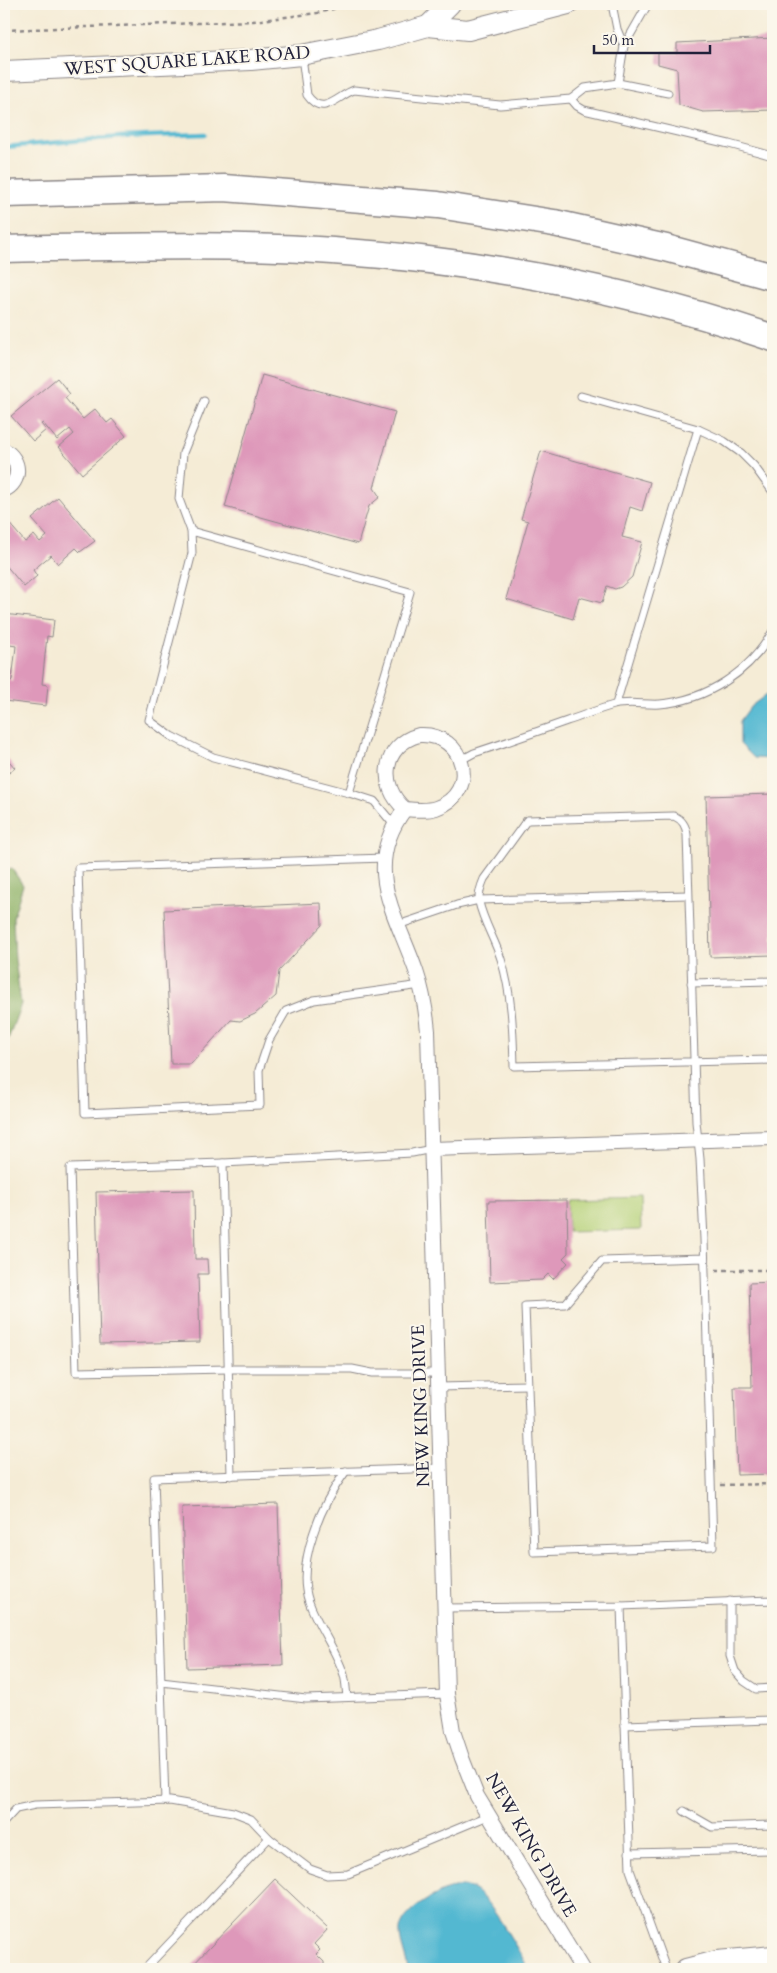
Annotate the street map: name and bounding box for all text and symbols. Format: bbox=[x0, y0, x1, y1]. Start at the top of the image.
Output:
scale bar bbox=[594, 22, 711, 54]
text: 50 m bbox=[602, 30, 634, 50]
street label: WEST SQUARE LAKE ROAD bbox=[62, 40, 311, 82]
street label: NEW KING DRIVE bbox=[406, 1324, 436, 1488]
street label: NEW KING DRIVE bbox=[479, 1768, 583, 1922]

